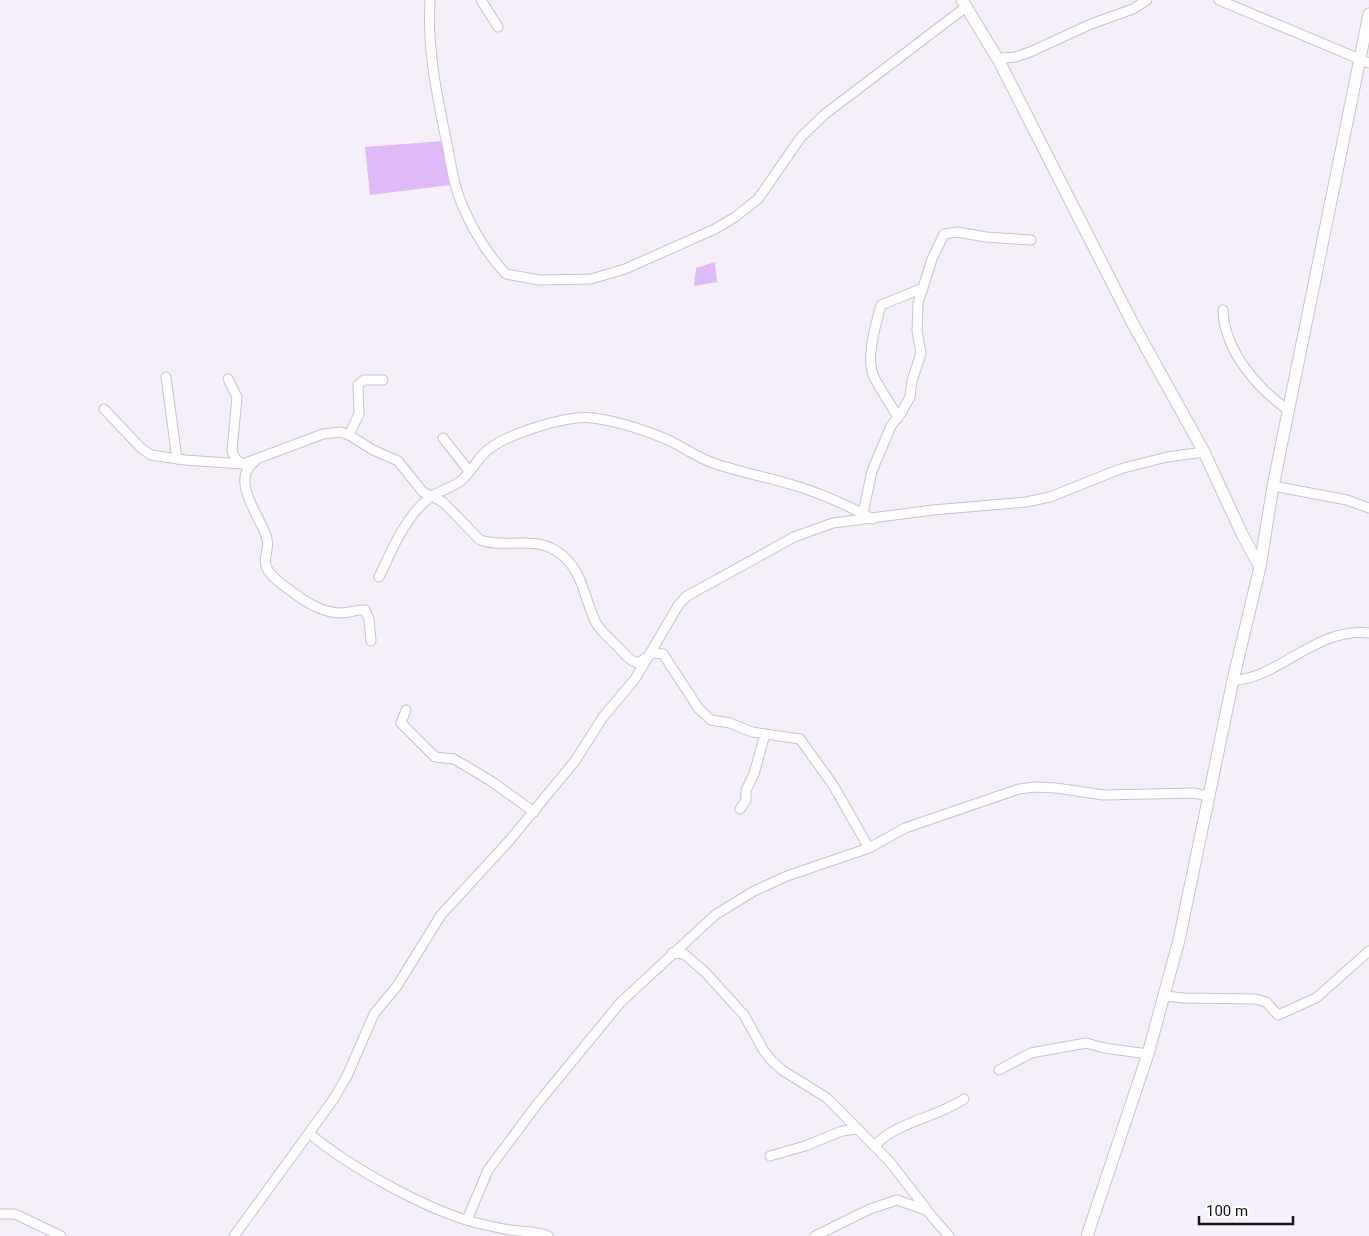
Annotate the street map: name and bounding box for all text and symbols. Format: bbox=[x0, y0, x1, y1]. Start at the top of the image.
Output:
scale bar bbox=[1199, 1194, 1293, 1226]
text: 100 m bbox=[1206, 1202, 1248, 1220]

